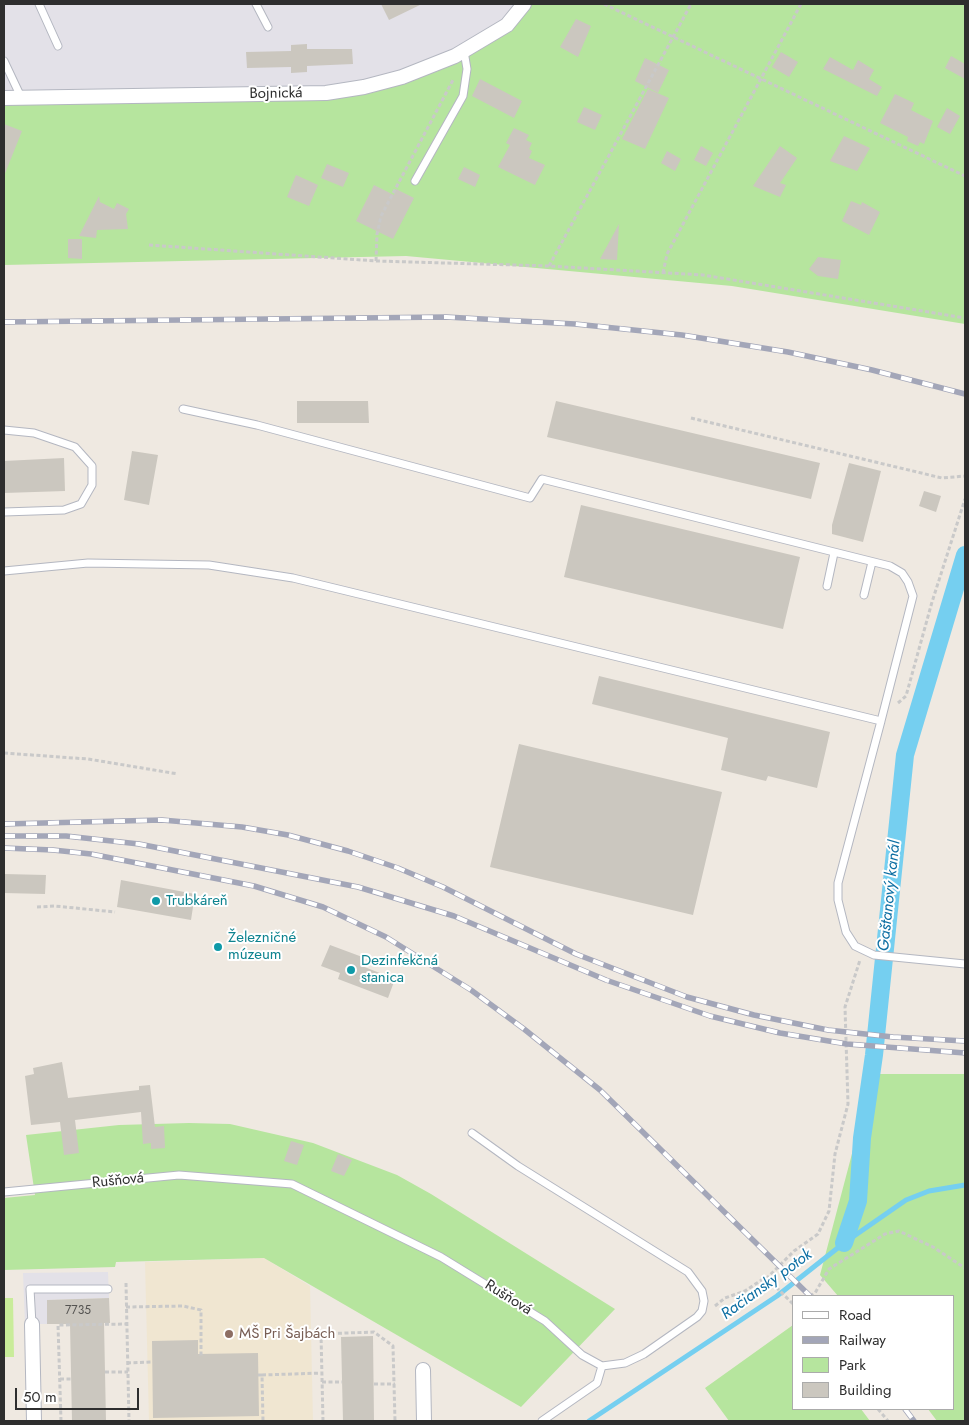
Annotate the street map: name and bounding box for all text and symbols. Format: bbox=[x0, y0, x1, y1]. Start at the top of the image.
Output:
street label: Bojnická bbox=[249, 85, 303, 103]
water label: Gaštanový kanál bbox=[875, 840, 905, 952]
place label: Trubkáreň bbox=[166, 892, 228, 910]
marker: Trubkáreň bbox=[150, 895, 162, 907]
place label: Železničné múzeum bbox=[228, 929, 296, 964]
marker: Železničné múzeum bbox=[212, 941, 224, 953]
place label: Dezinfekčná stanica bbox=[361, 952, 438, 987]
marker: Dezinfekčná stanica bbox=[345, 964, 357, 976]
street label: Rušňová bbox=[91, 1169, 145, 1193]
water label: Račiansky potok bbox=[718, 1246, 816, 1324]
street label: Rušňová bbox=[481, 1277, 535, 1319]
legend bbox=[792, 1295, 954, 1410]
house number: 7735 bbox=[65, 1304, 91, 1318]
text: Road bbox=[839, 1304, 871, 1326]
place label: MŠ Pri Šajbách bbox=[239, 1325, 335, 1343]
marker: MŠ Pri Šajbách bbox=[223, 1328, 235, 1340]
text: Railway bbox=[839, 1329, 886, 1351]
text: Park bbox=[839, 1354, 866, 1376]
scale bar bbox=[18, 1378, 141, 1410]
text: Building bbox=[839, 1379, 891, 1401]
text: 50 m bbox=[23, 1386, 57, 1408]

